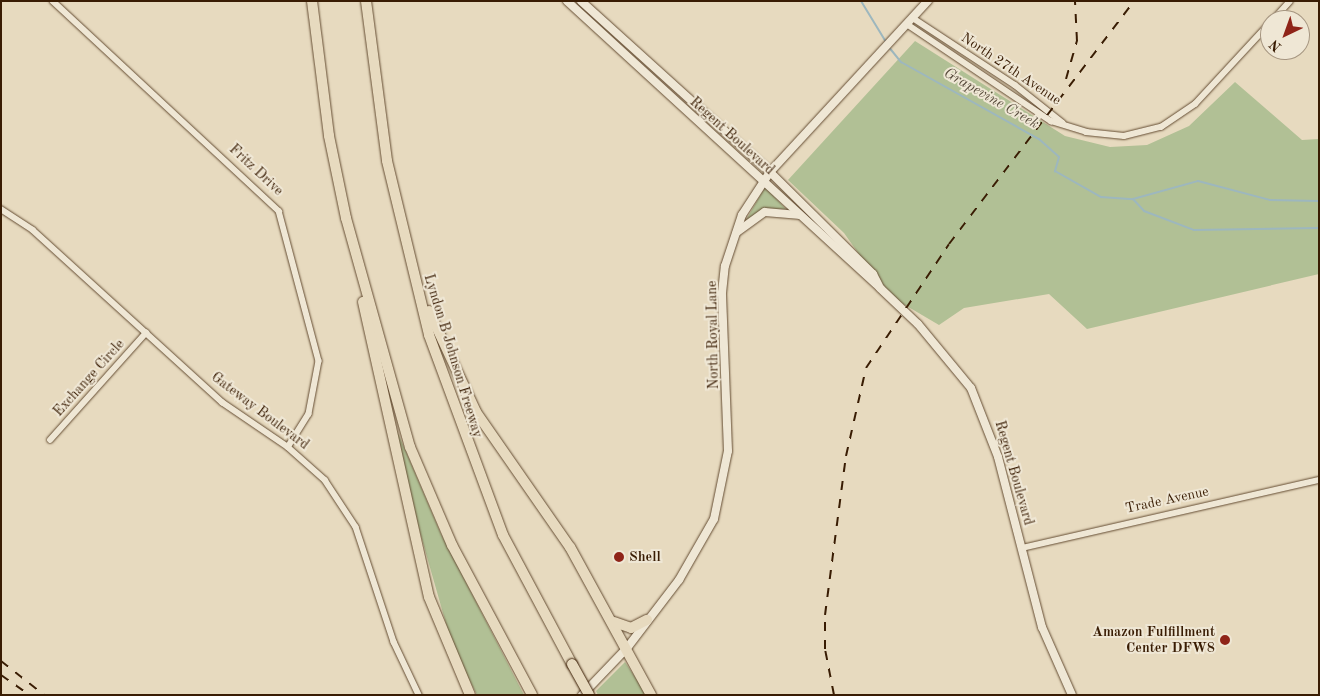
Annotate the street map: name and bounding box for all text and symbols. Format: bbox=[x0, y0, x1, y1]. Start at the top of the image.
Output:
north arrow bbox=[1260, 10, 1310, 60]
street label: North 27th Avenue bbox=[958, 29, 1064, 109]
text: N bbox=[1267, 37, 1284, 54]
water label: Grapevine Creek bbox=[940, 64, 1042, 134]
street label: Regent Boulevard bbox=[686, 94, 778, 178]
street label: Fritz Drive bbox=[226, 141, 286, 199]
street label: Lyndon B Johnson Freeway bbox=[420, 272, 486, 440]
street label: North Royal Lane bbox=[704, 280, 722, 390]
street label: Exchange Circle bbox=[50, 336, 128, 420]
street label: Gateway Boulevard bbox=[208, 369, 312, 453]
street label: Regent Boulevard bbox=[991, 419, 1037, 527]
street label: Trade Avenue bbox=[1124, 483, 1210, 517]
place label: Shell bbox=[629, 549, 661, 565]
marker: Shell bbox=[613, 551, 625, 563]
place label: Amazon Fulfillment Center DFW8 bbox=[1092, 624, 1215, 656]
marker: Amazon Fulfillment Center DFW8 bbox=[1219, 634, 1231, 646]

